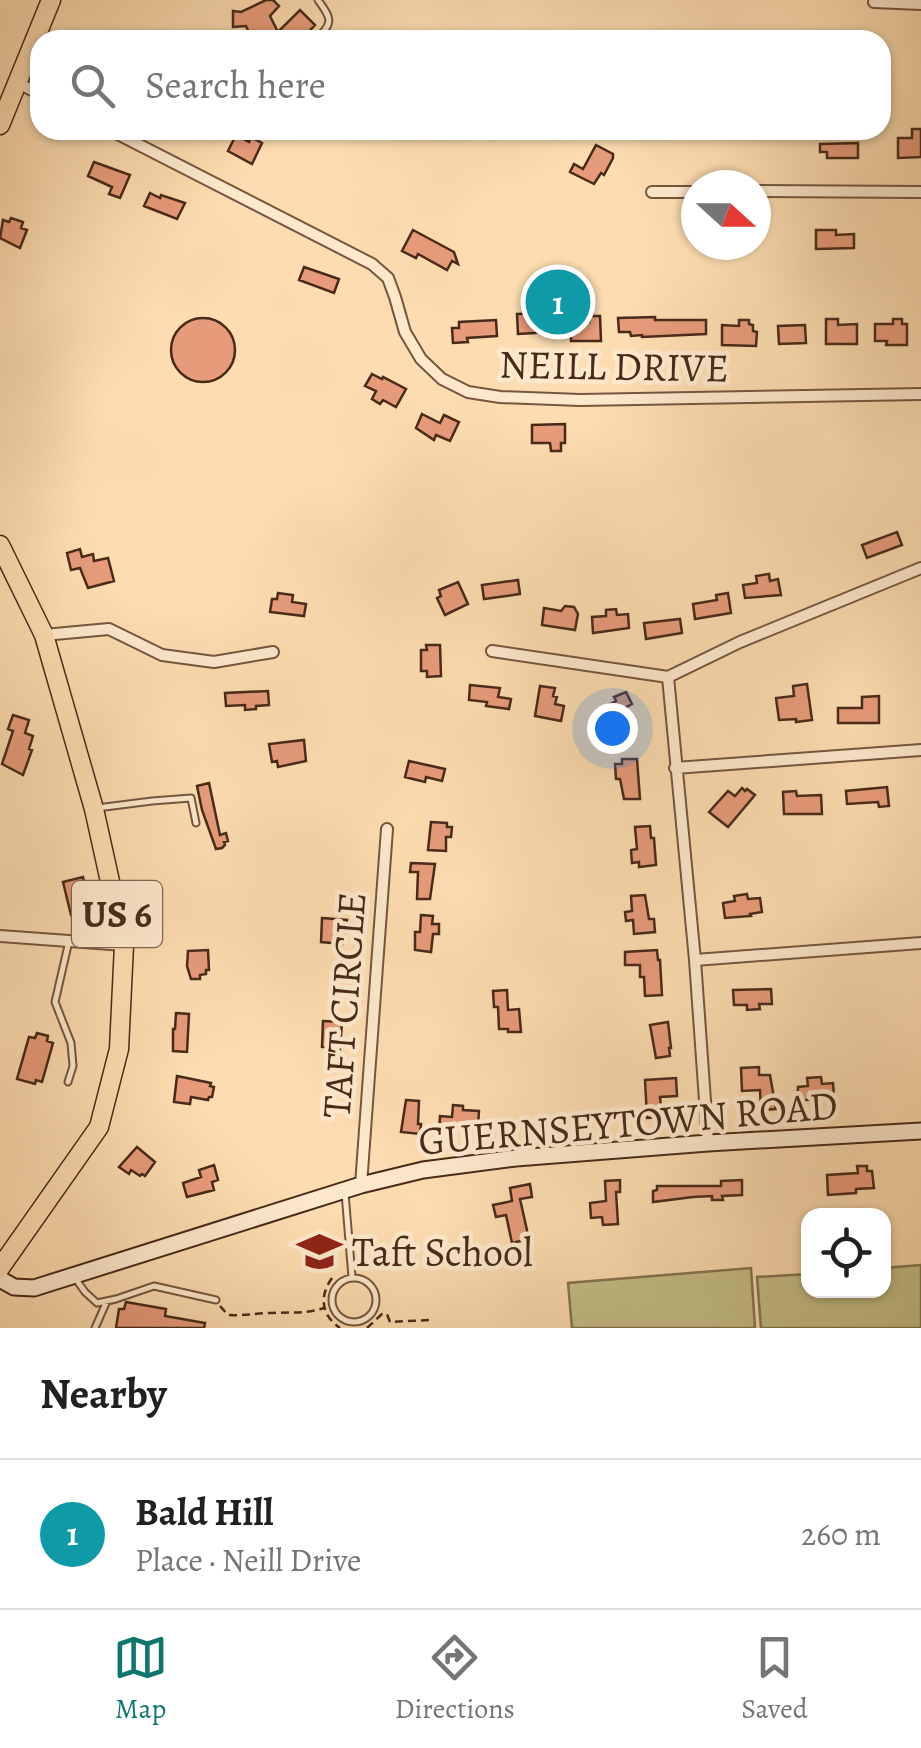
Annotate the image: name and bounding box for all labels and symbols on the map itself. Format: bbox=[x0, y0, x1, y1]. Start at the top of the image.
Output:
north arrow bbox=[681, 170, 771, 260]
pin: 1 bbox=[526, 264, 590, 340]
street label: NEILL DRIVE bbox=[499, 337, 729, 395]
your location bbox=[587, 703, 638, 754]
road number: US 6 bbox=[72, 881, 162, 947]
street label: TAFT CIRCLE bbox=[309, 890, 379, 1120]
street label: GUERNSEYTOWN ROAD bbox=[416, 1077, 840, 1169]
place label: Taft School bbox=[352, 1225, 533, 1280]
school or university icon: Taft School bbox=[295, 1228, 343, 1276]

